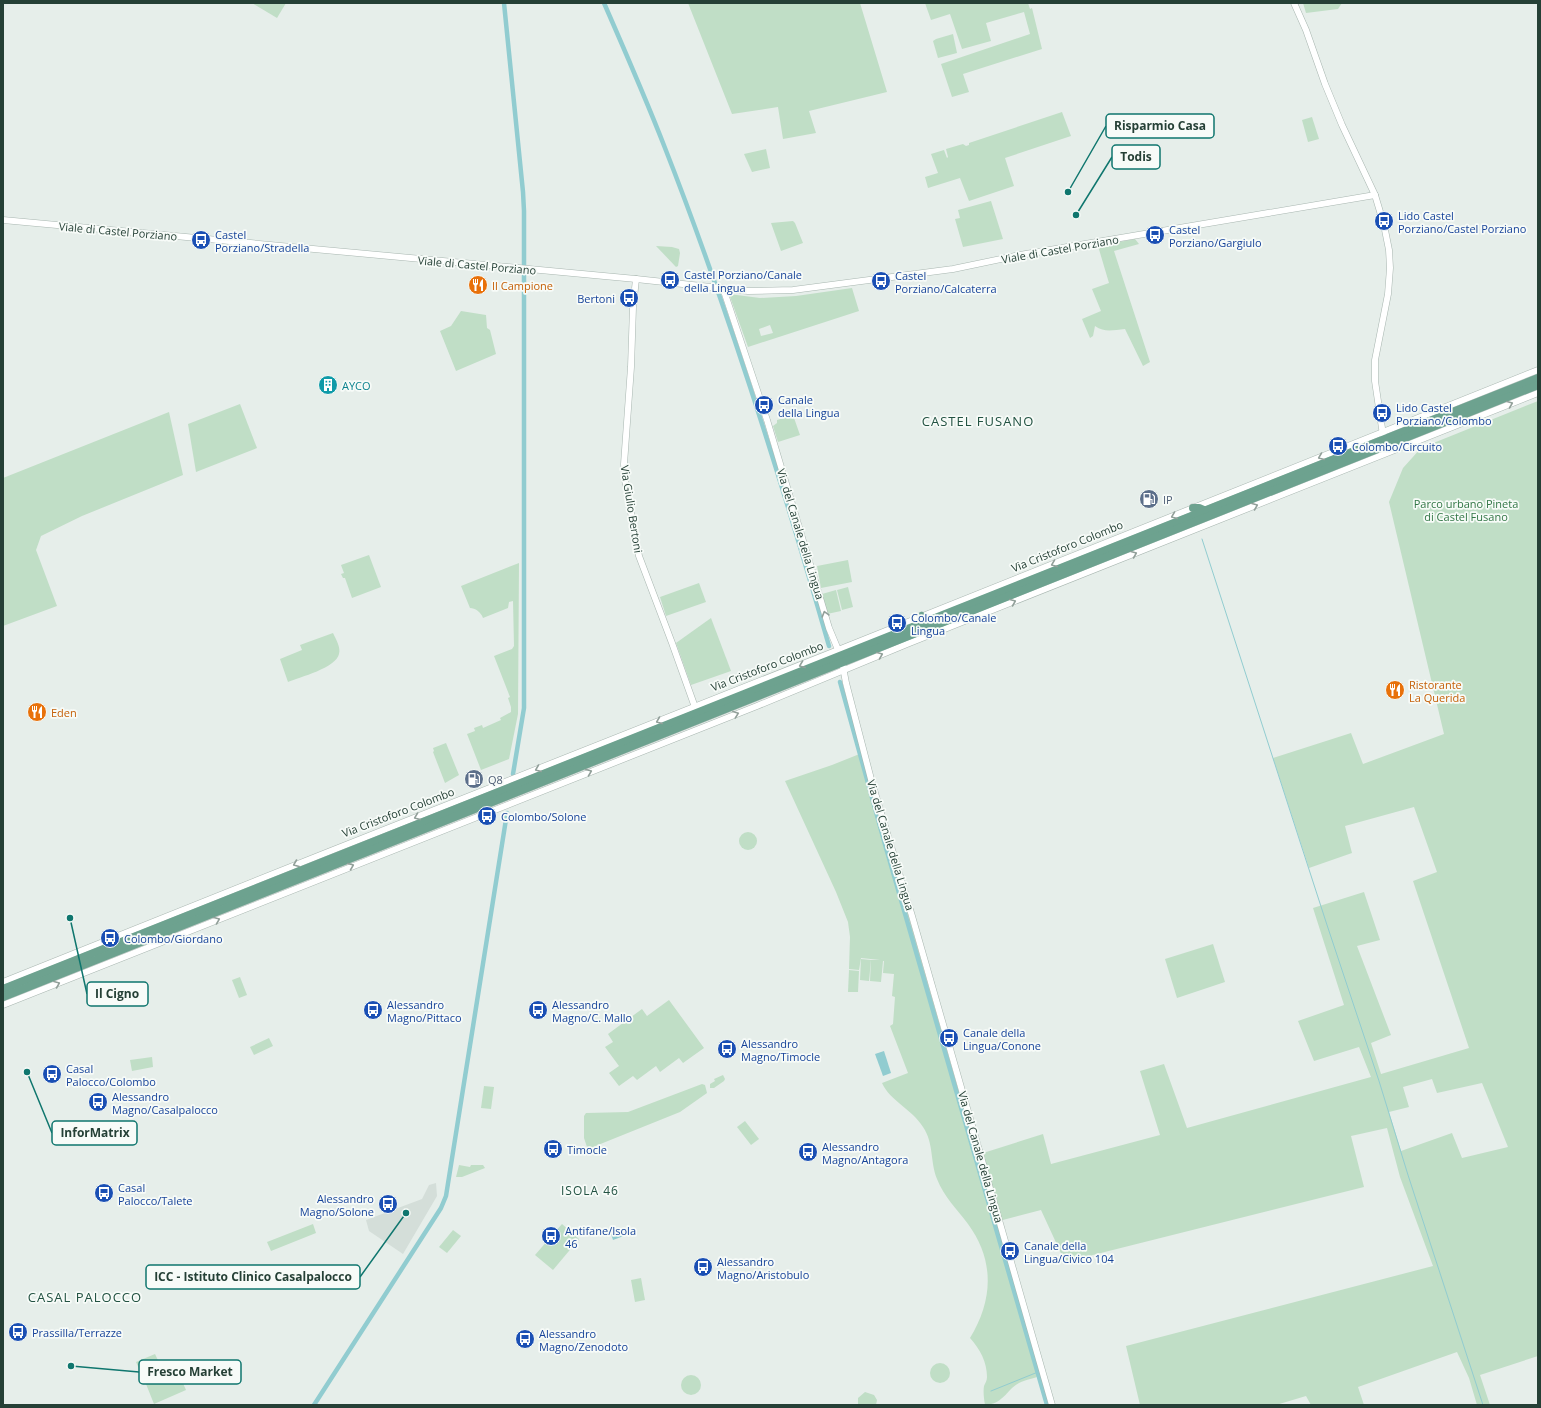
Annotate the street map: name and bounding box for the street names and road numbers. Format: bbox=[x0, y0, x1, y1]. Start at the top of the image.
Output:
street label: Viale di Castel Porziano bbox=[58, 218, 178, 244]
street label: Viale di Castel Porziano bbox=[1000, 231, 1120, 267]
street label: Viale di Castel Porziano bbox=[417, 252, 537, 278]
street label: Via Giulio Bertoni bbox=[618, 464, 646, 554]
street label: Via del Canale della Lingua bbox=[774, 467, 828, 601]
street label: Via Cristoforo Colombo bbox=[1009, 517, 1125, 575]
street label: Via Cristoforo Colombo bbox=[709, 638, 826, 694]
street label: Via del Canale della Lingua bbox=[864, 778, 918, 912]
street label: Via Cristoforo Colombo bbox=[340, 784, 457, 840]
street label: Via del Canale della Lingua bbox=[955, 1090, 1007, 1224]

